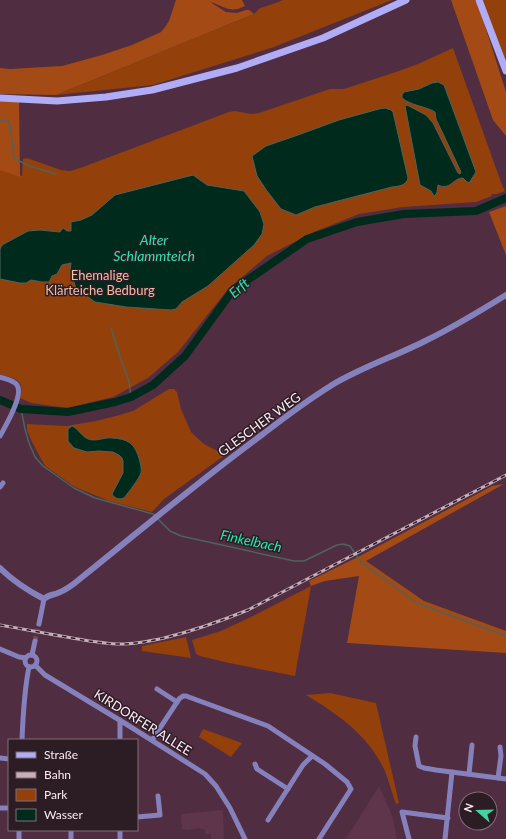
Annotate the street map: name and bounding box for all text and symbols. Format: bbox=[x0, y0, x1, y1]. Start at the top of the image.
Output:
water label: Alter Schlammteich bbox=[113, 231, 195, 264]
park label: Ehemalige Klärteiche Bedburg bbox=[45, 267, 155, 298]
water label: Erft bbox=[225, 274, 252, 301]
street label: GLESCHER WEG bbox=[214, 389, 304, 459]
water label: Finkelbach bbox=[219, 526, 283, 555]
street label: KIRDORFER ALLEE bbox=[91, 686, 195, 758]
legend bbox=[8, 739, 138, 831]
text: Straße bbox=[44, 747, 78, 762]
text: Bahn bbox=[44, 767, 71, 782]
text: Park bbox=[44, 787, 68, 802]
north arrow bbox=[458, 791, 498, 831]
text: N bbox=[461, 801, 476, 814]
text: Wasser bbox=[44, 807, 83, 822]

